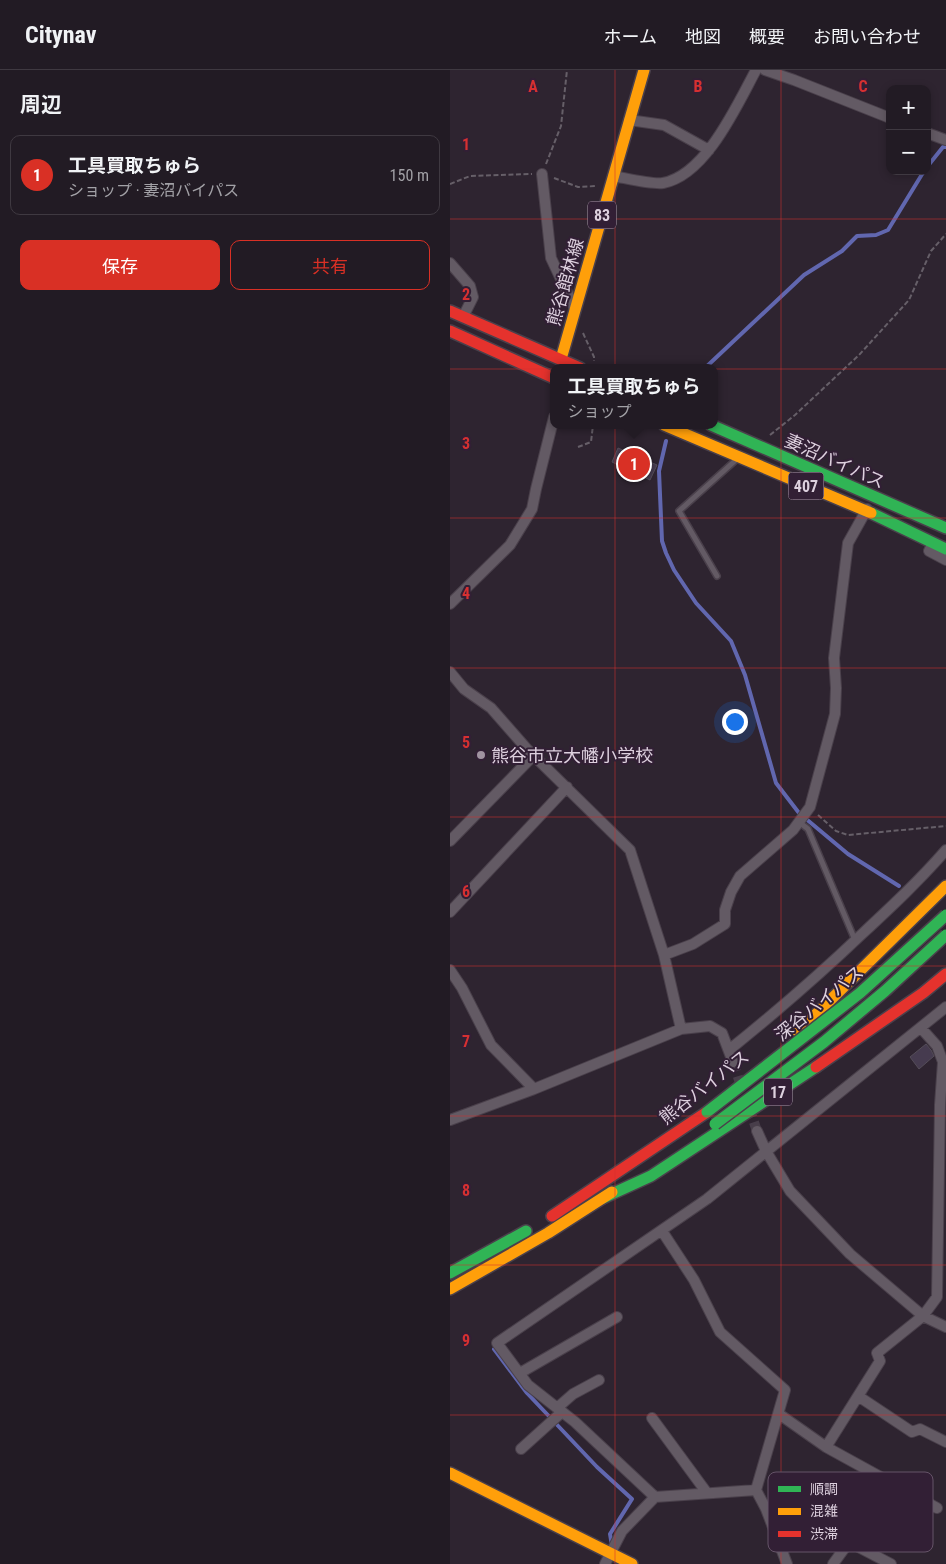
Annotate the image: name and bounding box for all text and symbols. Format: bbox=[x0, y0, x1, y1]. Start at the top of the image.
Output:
text: Citynav bbox=[25, 21, 96, 49]
text: ホーム bbox=[604, 26, 657, 47]
text: 地図 bbox=[685, 26, 721, 47]
text: 概要 bbox=[749, 26, 785, 47]
text: お問い合わせ bbox=[813, 26, 921, 47]
text: A bbox=[528, 77, 538, 96]
text: B bbox=[694, 77, 703, 96]
text: C bbox=[858, 77, 868, 96]
map controls bbox=[886, 85, 931, 175]
button: + bbox=[886, 85, 931, 130]
text: 周辺 bbox=[20, 93, 62, 117]
button: − bbox=[886, 130, 931, 175]
text: 1 bbox=[462, 135, 470, 154]
text: 工具買取ちゅら bbox=[68, 154, 201, 177]
text: 1 bbox=[33, 166, 41, 185]
text: 150 m bbox=[390, 166, 429, 185]
text: ショップ · 妻沼バイパス bbox=[68, 181, 239, 200]
road number: 83 bbox=[588, 202, 616, 228]
street label: 熊谷館林線 bbox=[543, 236, 587, 328]
button: 保存 bbox=[20, 240, 220, 290]
button: 共有 bbox=[230, 240, 430, 290]
text: 2 bbox=[462, 285, 470, 304]
popup bbox=[550, 364, 718, 429]
text: 工具買取ちゅら bbox=[567, 375, 701, 398]
text: ショップ bbox=[567, 402, 632, 421]
street label: 妻沼バイパス bbox=[782, 430, 888, 492]
text: 3 bbox=[462, 434, 470, 453]
pin: 1 bbox=[618, 445, 650, 483]
road number: 407 bbox=[788, 472, 824, 500]
text: 4 bbox=[462, 584, 470, 603]
your location bbox=[722, 709, 748, 735]
text: 5 bbox=[462, 733, 470, 752]
place label: 熊谷市立大幡小学校 bbox=[491, 745, 653, 766]
marker: 熊谷市立大幡小学校 bbox=[475, 749, 487, 761]
text: 6 bbox=[462, 882, 470, 901]
street label: 深谷バイパス bbox=[771, 961, 867, 1045]
text: 7 bbox=[462, 1032, 470, 1051]
street label: 熊谷バイパス bbox=[655, 1046, 753, 1128]
road number: 17 bbox=[764, 1079, 792, 1106]
text: 8 bbox=[462, 1181, 470, 1200]
text: 9 bbox=[462, 1331, 470, 1350]
legend bbox=[768, 1472, 933, 1552]
text: 順調 bbox=[810, 1481, 838, 1497]
text: 混雑 bbox=[810, 1503, 838, 1519]
text: 渋滞 bbox=[810, 1526, 838, 1542]

